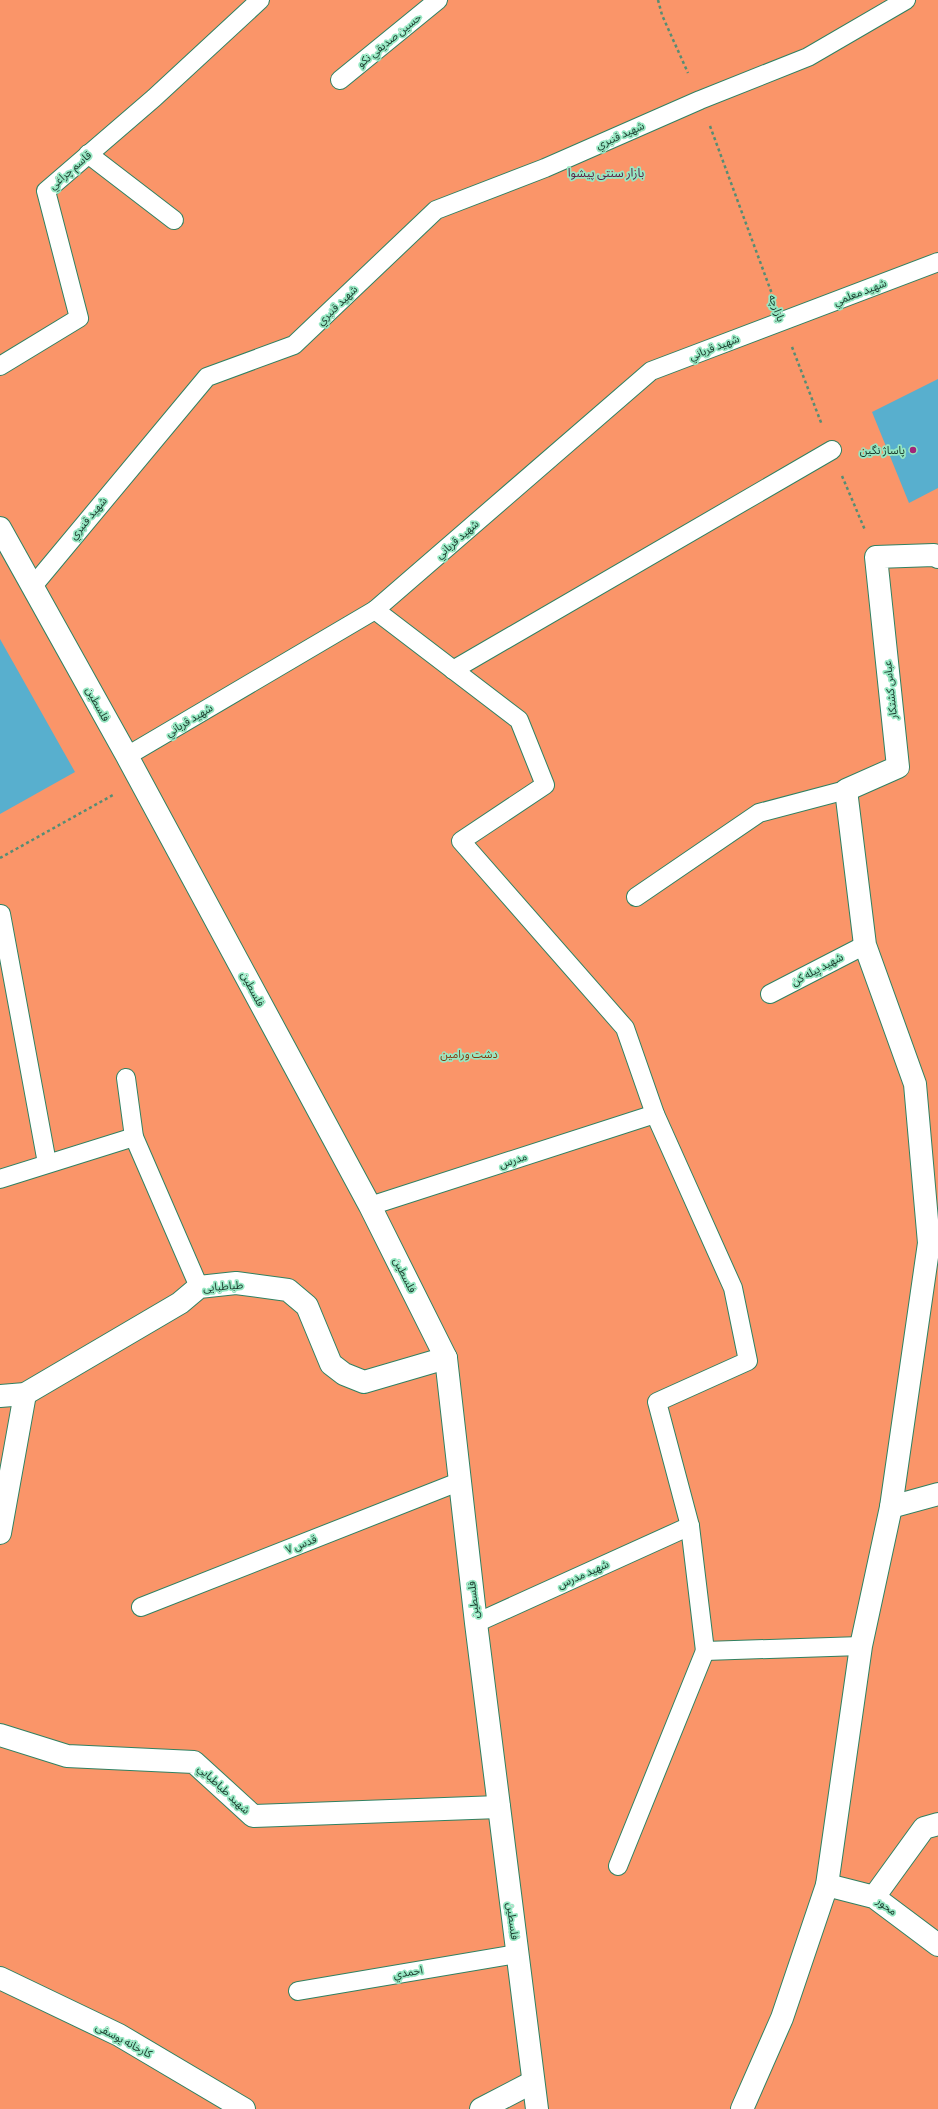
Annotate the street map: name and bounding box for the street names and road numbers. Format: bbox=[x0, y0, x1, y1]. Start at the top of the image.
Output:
street label: حسين صديقي نكو bbox=[354, 9, 426, 72]
street label: شهيد قنبري bbox=[594, 118, 648, 154]
street label: قاسم چراغي bbox=[46, 148, 96, 194]
street label: شهيد معلمي bbox=[832, 275, 890, 311]
street label: شهيد قنبري bbox=[314, 282, 362, 330]
street label: بازارچه bbox=[765, 292, 788, 324]
street label: شهيد قرباني bbox=[687, 331, 742, 365]
street label: شهيد قنبري bbox=[66, 493, 112, 544]
street label: شهيد قرباني bbox=[433, 516, 483, 563]
street label: عباس كشتكار bbox=[880, 660, 900, 721]
street label: فلسطین bbox=[83, 684, 113, 724]
street label: شهيد قرباني bbox=[163, 700, 217, 742]
street label: شهيد پيله كن bbox=[788, 949, 846, 990]
street label: فلسطین bbox=[238, 969, 268, 1009]
street label: مدرس bbox=[497, 1149, 529, 1171]
street label: فلسطین bbox=[390, 1255, 420, 1295]
street label: طباطبایی bbox=[202, 1278, 244, 1294]
street label: قدس ۷ bbox=[283, 1531, 319, 1557]
street label: شهيد مدرس bbox=[555, 1556, 611, 1592]
street label: فلسطین bbox=[464, 1581, 482, 1619]
street label: شهيد طباطبايي bbox=[193, 1761, 253, 1819]
street label: محور bbox=[873, 1893, 900, 1918]
street label: فلسطین bbox=[504, 1902, 522, 1941]
street label: احمدي bbox=[392, 1963, 424, 1984]
street label: کارخانه یوسفی bbox=[93, 2019, 155, 2061]

